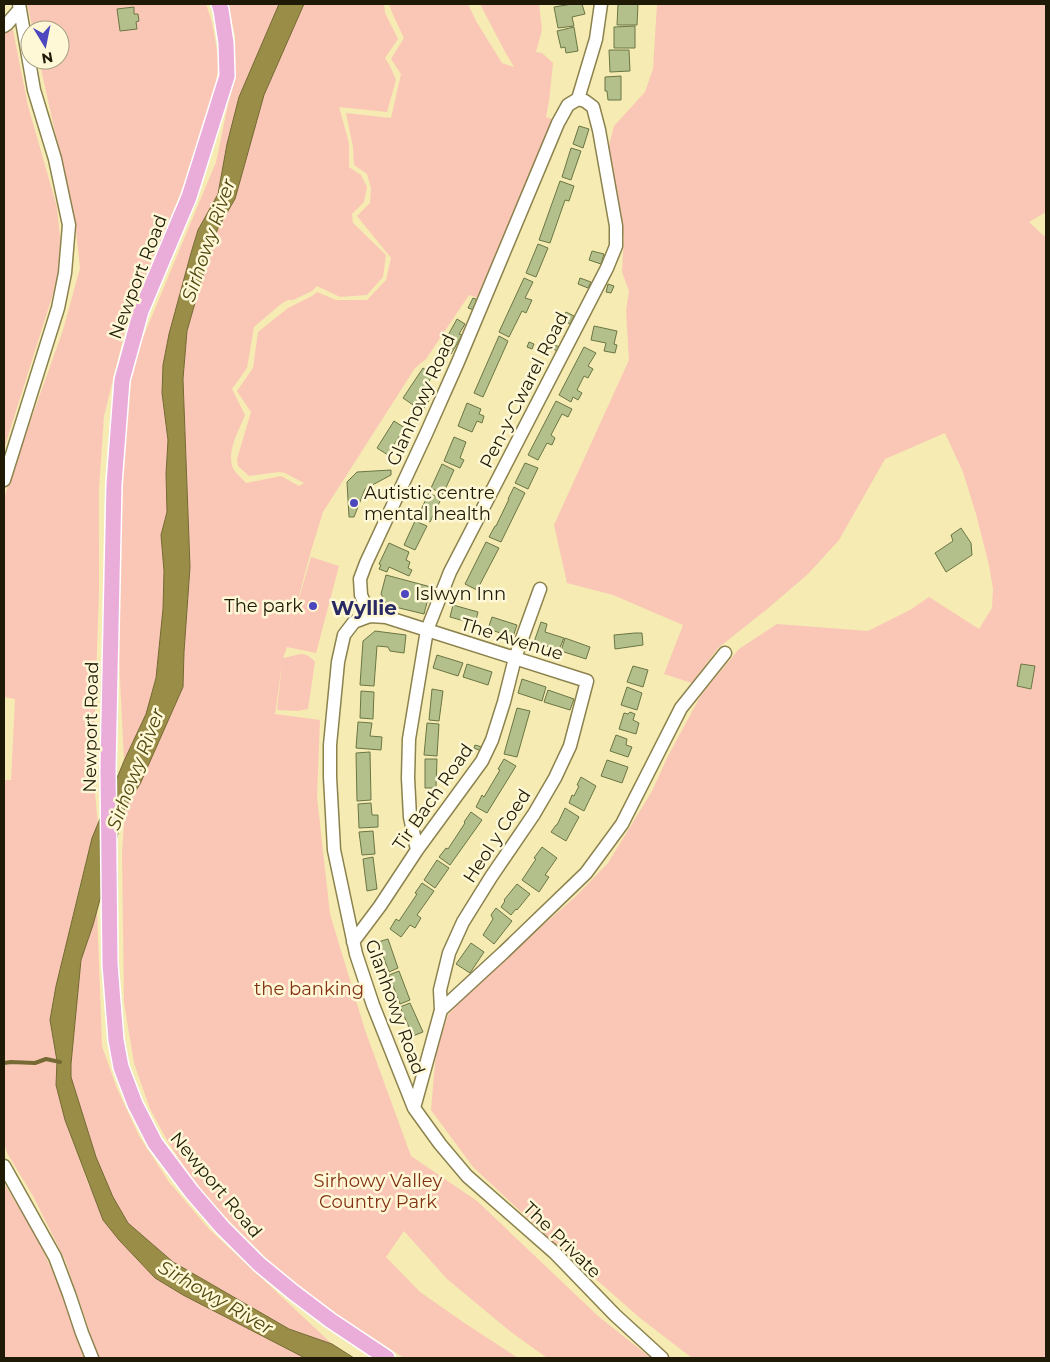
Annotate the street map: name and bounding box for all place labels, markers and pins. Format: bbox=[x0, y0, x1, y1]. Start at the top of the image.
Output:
place label: Autistic centre mental health bbox=[364, 482, 495, 525]
marker: Autistic centre mental health bbox=[348, 497, 360, 509]
place label: Islwyn Inn bbox=[415, 583, 506, 605]
marker: Islwyn Inn bbox=[399, 588, 411, 600]
place label: The park bbox=[224, 595, 303, 617]
marker: The park bbox=[307, 600, 319, 612]

